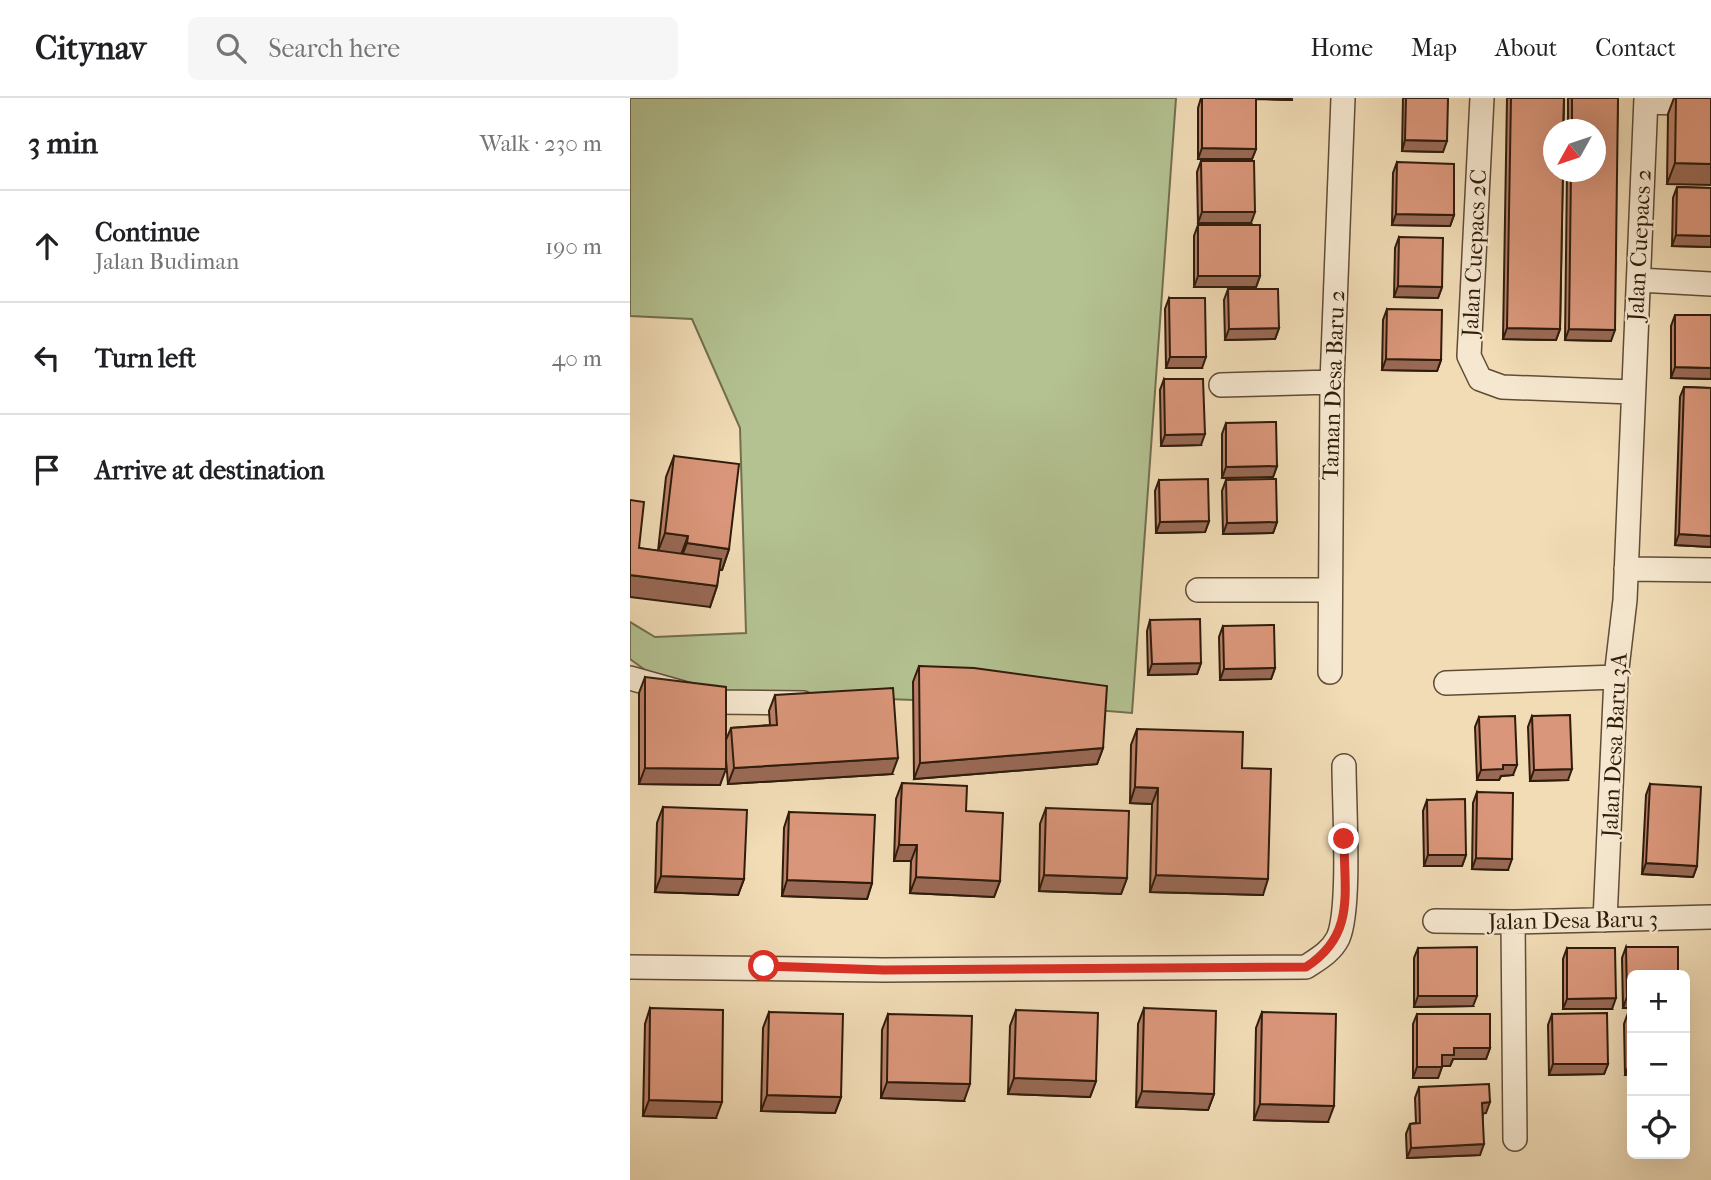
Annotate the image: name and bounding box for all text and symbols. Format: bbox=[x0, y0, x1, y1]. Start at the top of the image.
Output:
search box bbox=[188, 17, 678, 80]
text: Citynav bbox=[35, 29, 146, 68]
icon: search bbox=[212, 29, 250, 67]
text: Search here bbox=[268, 33, 400, 64]
text: Home bbox=[1311, 34, 1373, 62]
text: Map bbox=[1411, 34, 1457, 62]
text: About bbox=[1495, 34, 1557, 62]
text: Contact bbox=[1595, 34, 1676, 62]
north arrow bbox=[1543, 119, 1606, 182]
text: 3 min bbox=[28, 126, 98, 161]
text: Walk · 230 m bbox=[480, 130, 602, 157]
street label: Jalan Cuepacs 2 bbox=[1622, 168, 1657, 324]
street label: Jalan Cuepacs 2C bbox=[1457, 169, 1492, 340]
text: Continue bbox=[95, 217, 200, 248]
icon: ahead bbox=[28, 227, 66, 265]
text: 190 m bbox=[545, 233, 602, 260]
text: Jalan Budiman bbox=[95, 248, 239, 275]
street label: Taman Desa Baru 2 bbox=[1317, 289, 1350, 481]
icon: left bbox=[28, 339, 66, 377]
text: Turn left bbox=[95, 343, 196, 374]
text: 40 m bbox=[552, 345, 602, 372]
icon: arrive bbox=[28, 451, 66, 489]
text: Arrive at destination bbox=[95, 455, 325, 486]
street label: Jalan Desa Baru 3A bbox=[1596, 651, 1633, 840]
route end bbox=[1328, 823, 1359, 854]
street label: Jalan Desa Baru 3 bbox=[1486, 906, 1658, 936]
route start bbox=[748, 950, 779, 981]
map controls bbox=[1627, 970, 1690, 1159]
button: + bbox=[1627, 970, 1690, 1033]
button: − bbox=[1627, 1033, 1690, 1096]
button: locate bbox=[1627, 1096, 1690, 1159]

